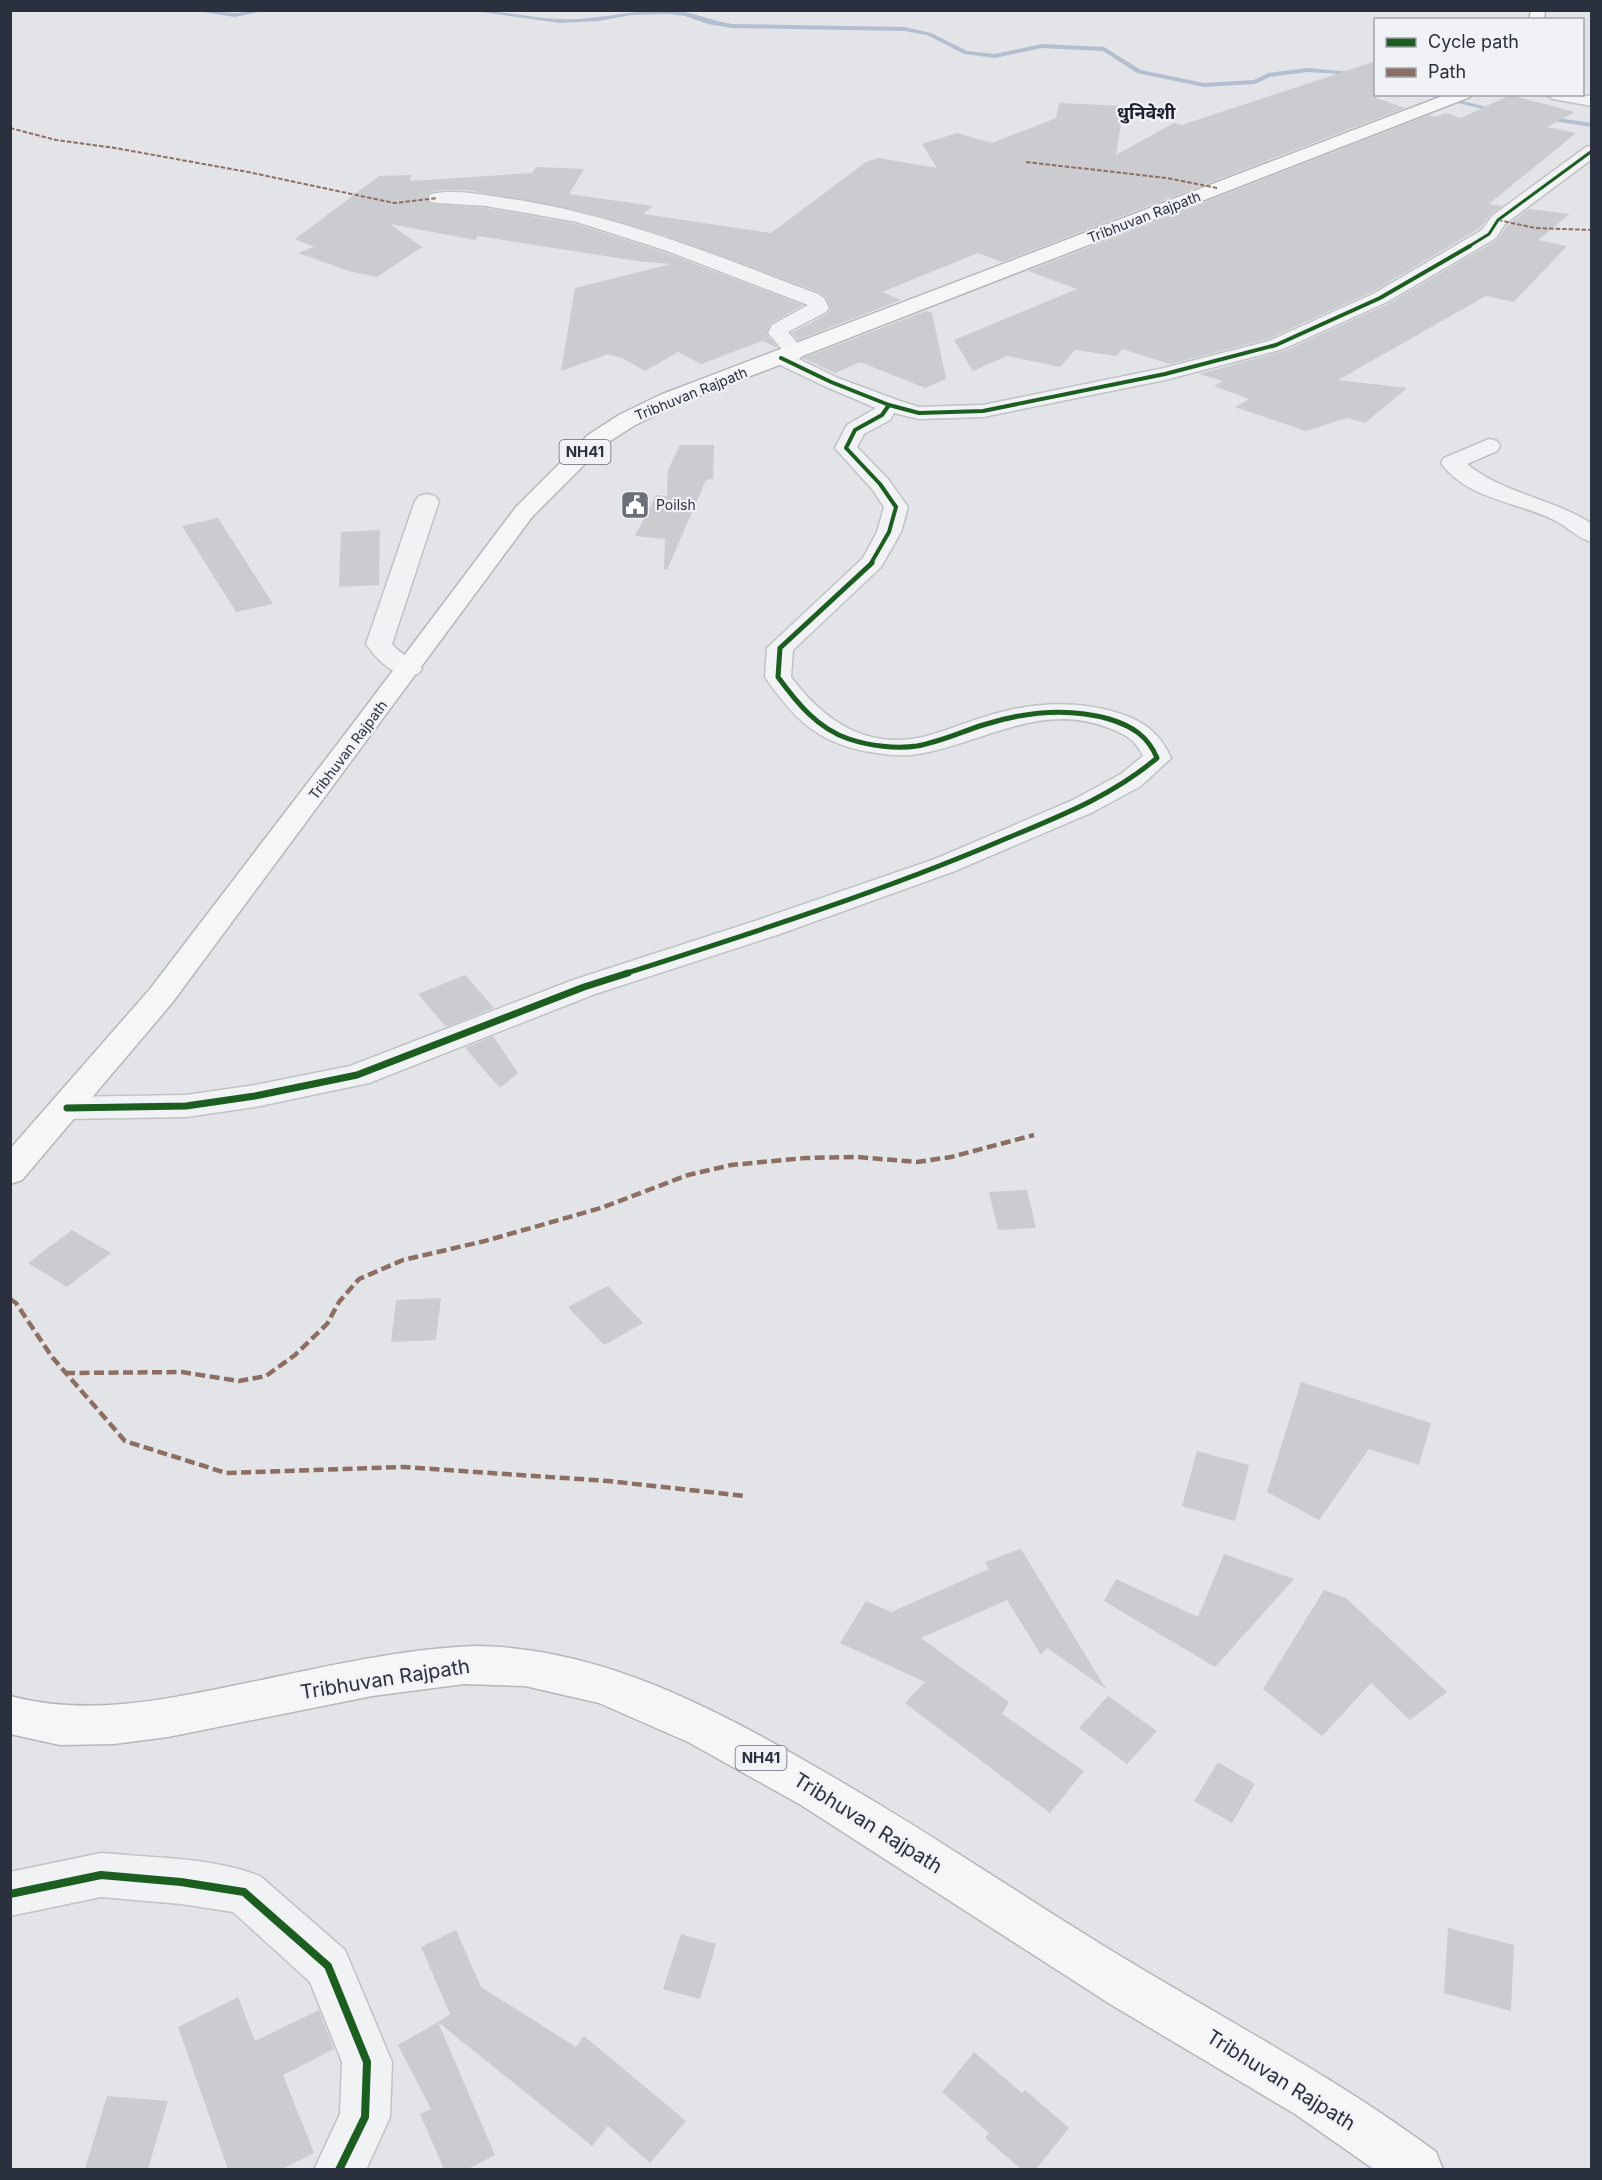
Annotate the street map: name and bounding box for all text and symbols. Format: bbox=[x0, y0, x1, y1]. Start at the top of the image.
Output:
legend bbox=[1374, 18, 1584, 96]
text: Cycle path bbox=[1428, 31, 1519, 52]
text: Path bbox=[1428, 61, 1466, 82]
district label: धुनिवेशी bbox=[1117, 102, 1176, 124]
street label: Tribhuvan Rajpath bbox=[1085, 187, 1203, 246]
street label: Tribhuvan Rajpath bbox=[632, 363, 750, 424]
road number: NH41 bbox=[560, 440, 610, 464]
public building icon: Poilsh bbox=[619, 489, 651, 521]
place label: Poilsh bbox=[656, 496, 696, 513]
street label: Tribhuvan Rajpath bbox=[305, 697, 390, 803]
street label: Tribhuvan Rajpath bbox=[299, 1654, 471, 1704]
road number: NH41 bbox=[736, 1746, 786, 1770]
street label: Tribhuvan Rajpath bbox=[789, 1767, 947, 1879]
street label: Tribhuvan Rajpath bbox=[1202, 2024, 1360, 2136]

